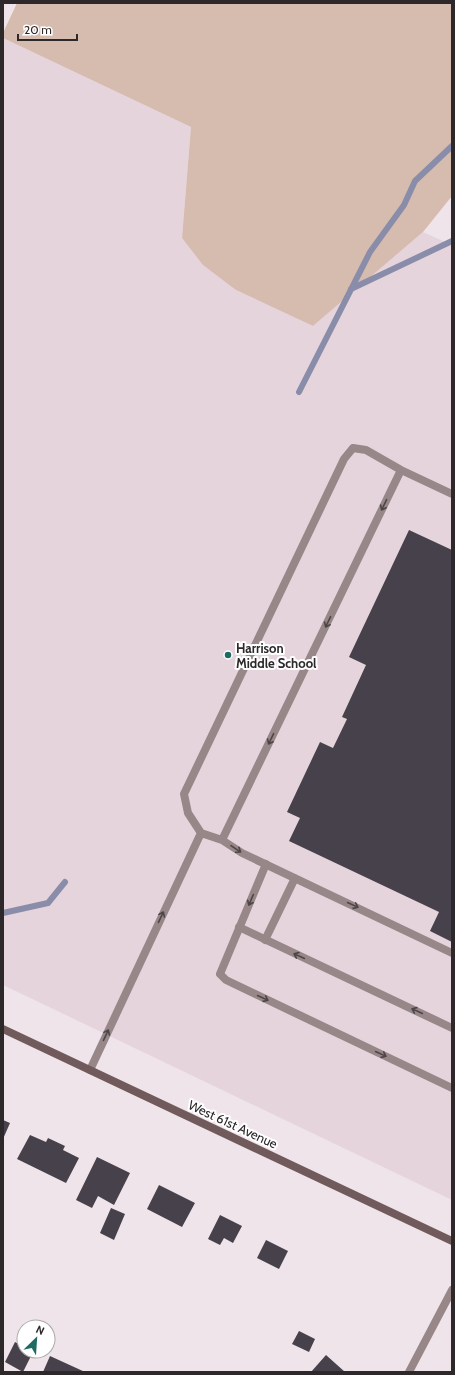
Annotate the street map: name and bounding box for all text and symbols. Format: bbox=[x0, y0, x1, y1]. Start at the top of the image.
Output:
scale bar bbox=[18, 16, 77, 42]
text: 20 m bbox=[24, 22, 52, 37]
one-way arrow bbox=[380, 499, 387, 511]
one-way arrow bbox=[324, 616, 331, 628]
place label: Harrison Middle School bbox=[236, 640, 317, 671]
marker: Harrison Middle School bbox=[223, 650, 233, 660]
one-way arrow bbox=[267, 733, 274, 745]
one-way arrow bbox=[230, 845, 242, 853]
one-way arrow bbox=[246, 893, 254, 905]
one-way arrow bbox=[346, 902, 358, 909]
one-way arrow bbox=[158, 911, 165, 923]
one-way arrow bbox=[293, 952, 305, 959]
one-way arrow bbox=[257, 995, 269, 1002]
one-way arrow bbox=[411, 1007, 423, 1014]
one-way arrow bbox=[103, 1029, 110, 1041]
one-way arrow bbox=[374, 1051, 386, 1058]
street label: West 61st Avenue bbox=[186, 1096, 280, 1152]
north arrow bbox=[16, 1319, 56, 1359]
text: N bbox=[34, 1322, 47, 1338]

